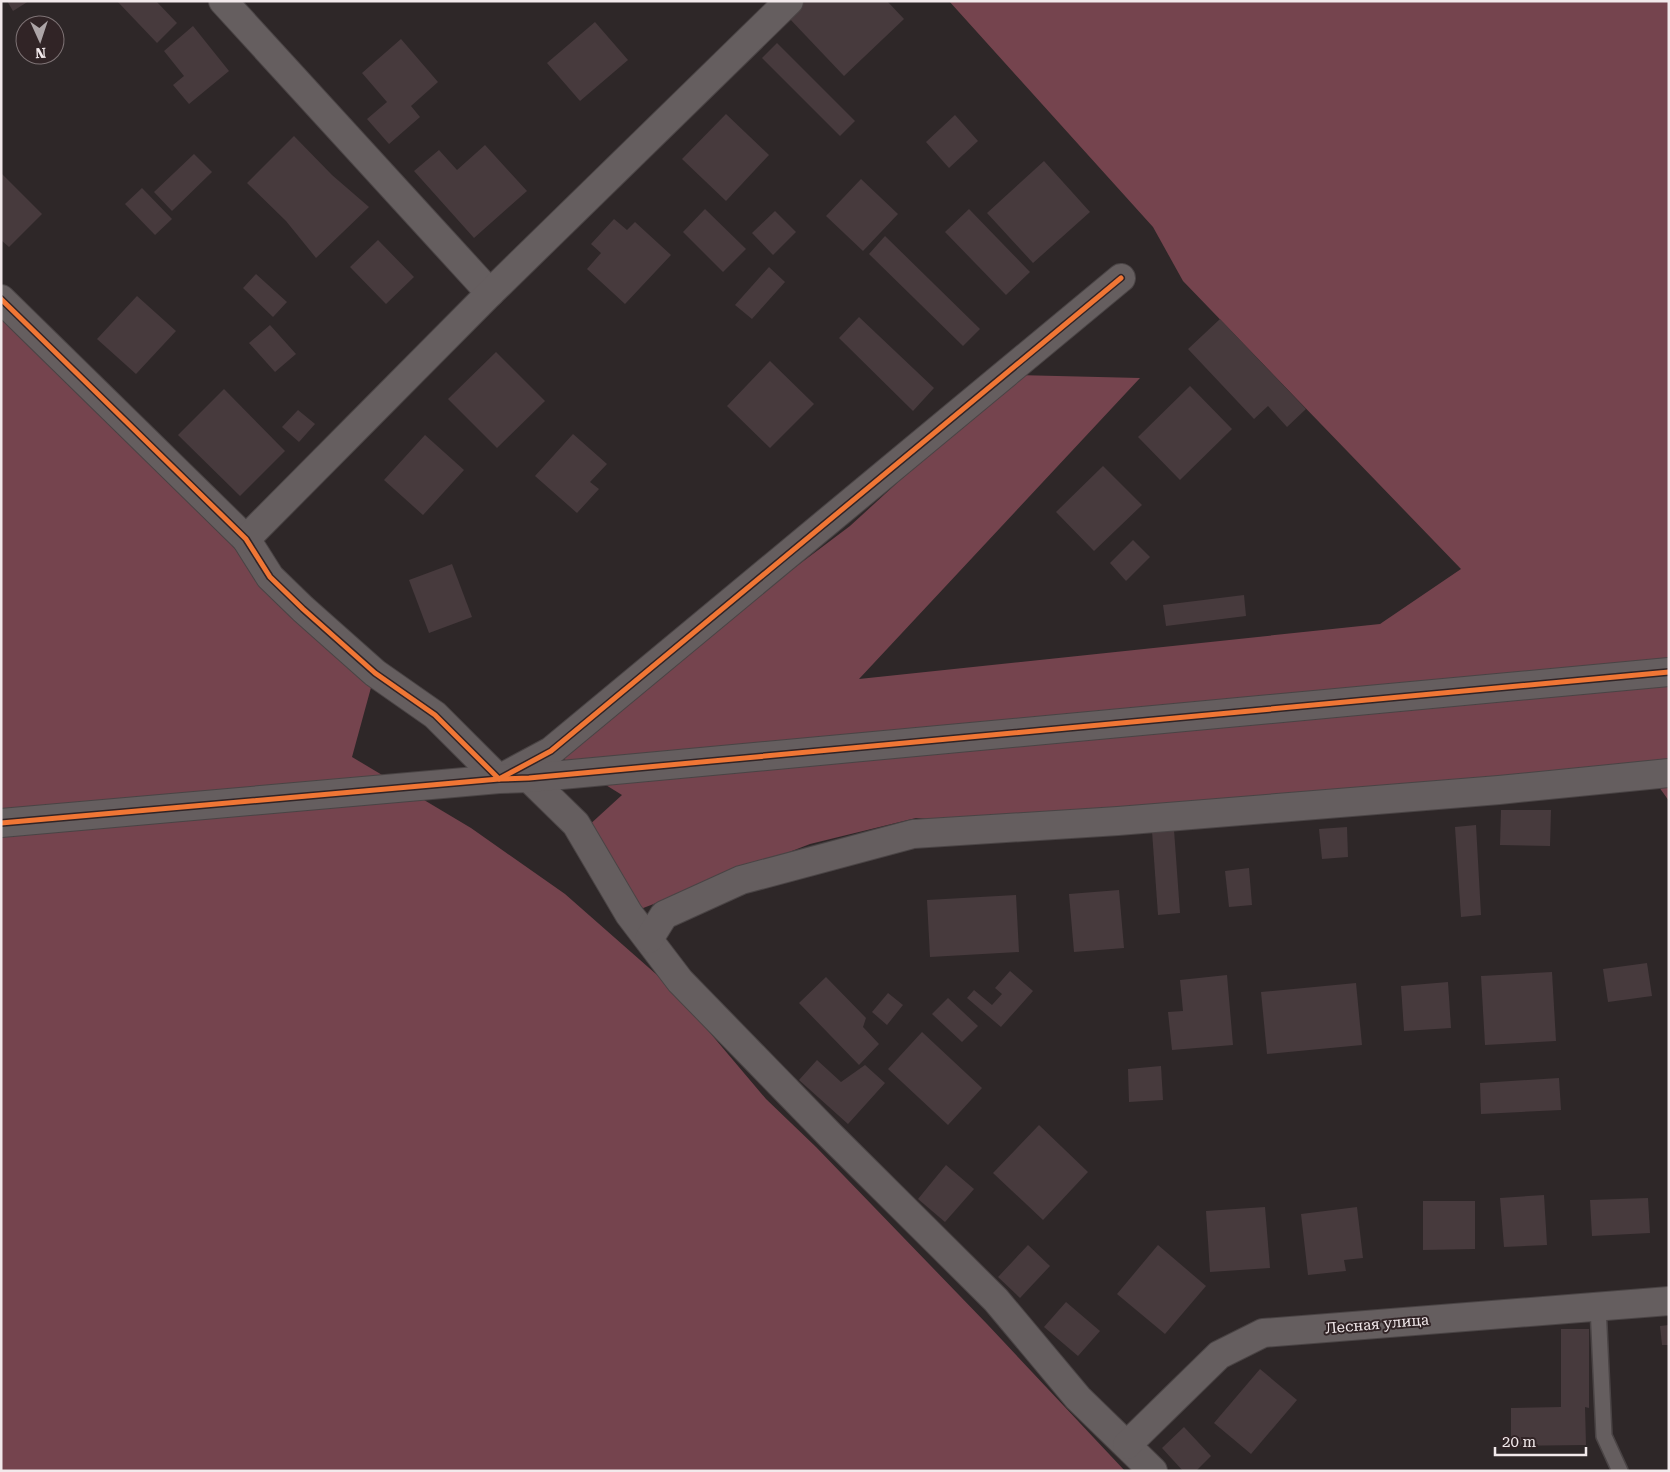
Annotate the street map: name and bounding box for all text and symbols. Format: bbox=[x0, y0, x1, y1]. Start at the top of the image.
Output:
north arrow bbox=[15, 15, 65, 65]
text: N bbox=[35, 45, 46, 61]
street label: Лесная улица bbox=[1324, 1310, 1430, 1338]
scale bar bbox=[1495, 1424, 1586, 1456]
text: 20 m bbox=[1502, 1433, 1537, 1451]

